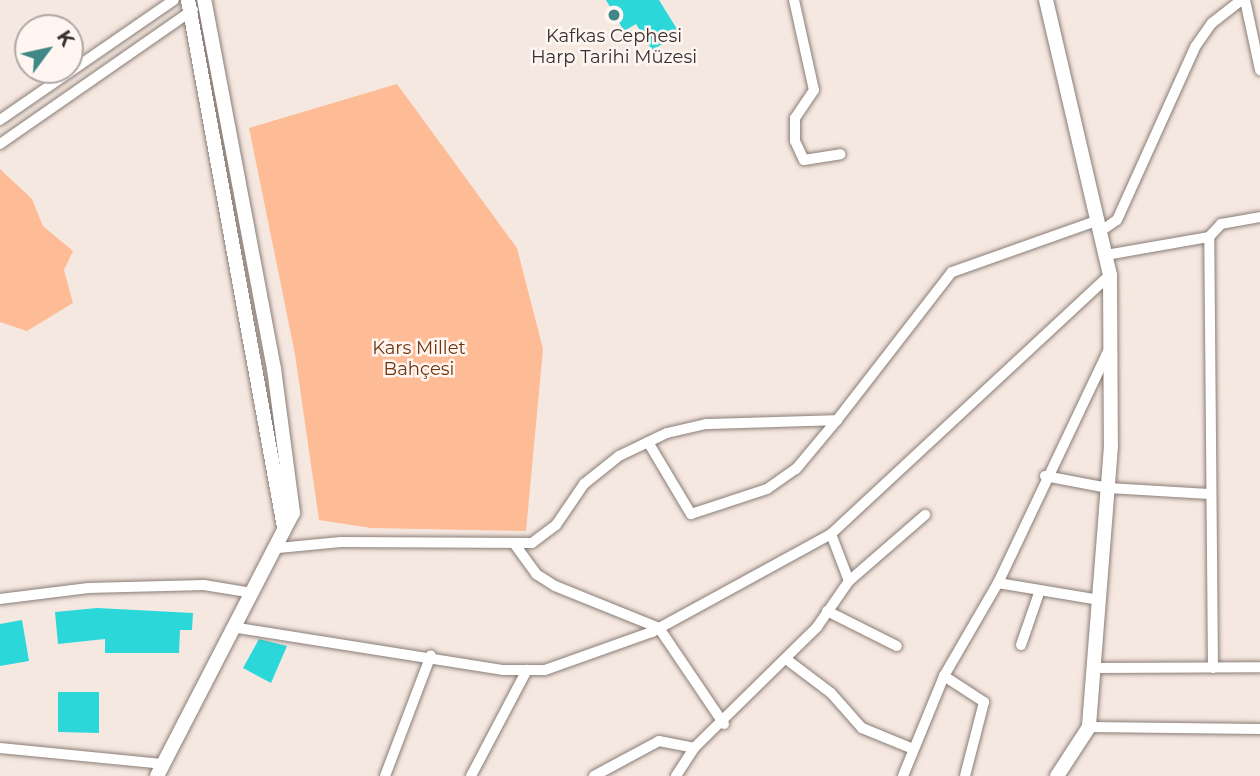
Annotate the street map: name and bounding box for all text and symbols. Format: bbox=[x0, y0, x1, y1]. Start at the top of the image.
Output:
marker: Kafkas Cephesi Harp Tarihi Müzesi bbox=[606, 7, 622, 23]
north arrow bbox=[14, 14, 84, 84]
text: K bbox=[52, 26, 79, 51]
place label: Kafkas Cephesi Harp Tarihi Müzesi bbox=[531, 26, 697, 68]
park label: Kars Millet Bahçesi bbox=[372, 338, 466, 380]

